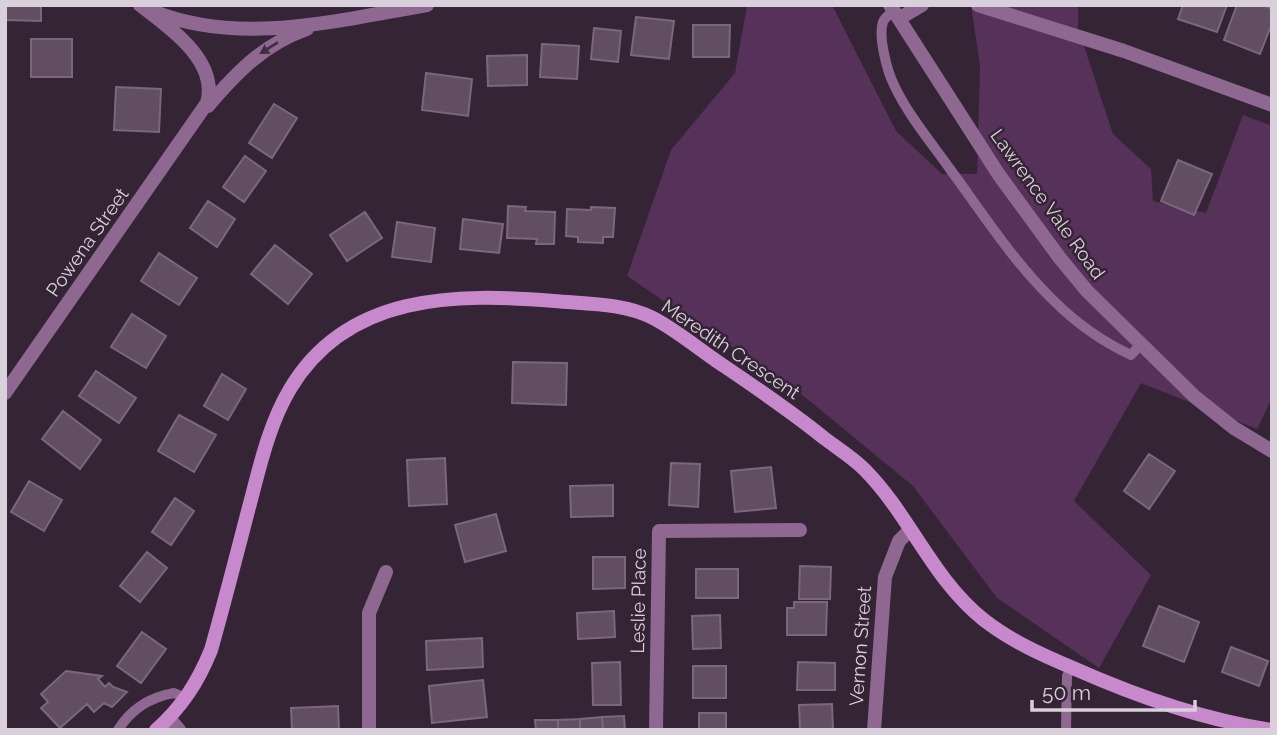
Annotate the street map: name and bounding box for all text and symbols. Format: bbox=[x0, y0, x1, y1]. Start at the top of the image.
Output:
one-way arrow bbox=[259, 41, 278, 54]
street label: Lawrence Vale Road bbox=[986, 125, 1110, 283]
street label: Powena Street bbox=[41, 183, 133, 301]
street label: Meredith Crescent bbox=[658, 295, 805, 404]
street label: Leslie Place bbox=[626, 548, 650, 654]
street label: Vernon Street bbox=[845, 585, 875, 707]
scale bar bbox=[1032, 668, 1195, 712]
text: 50 m bbox=[1042, 680, 1091, 705]

